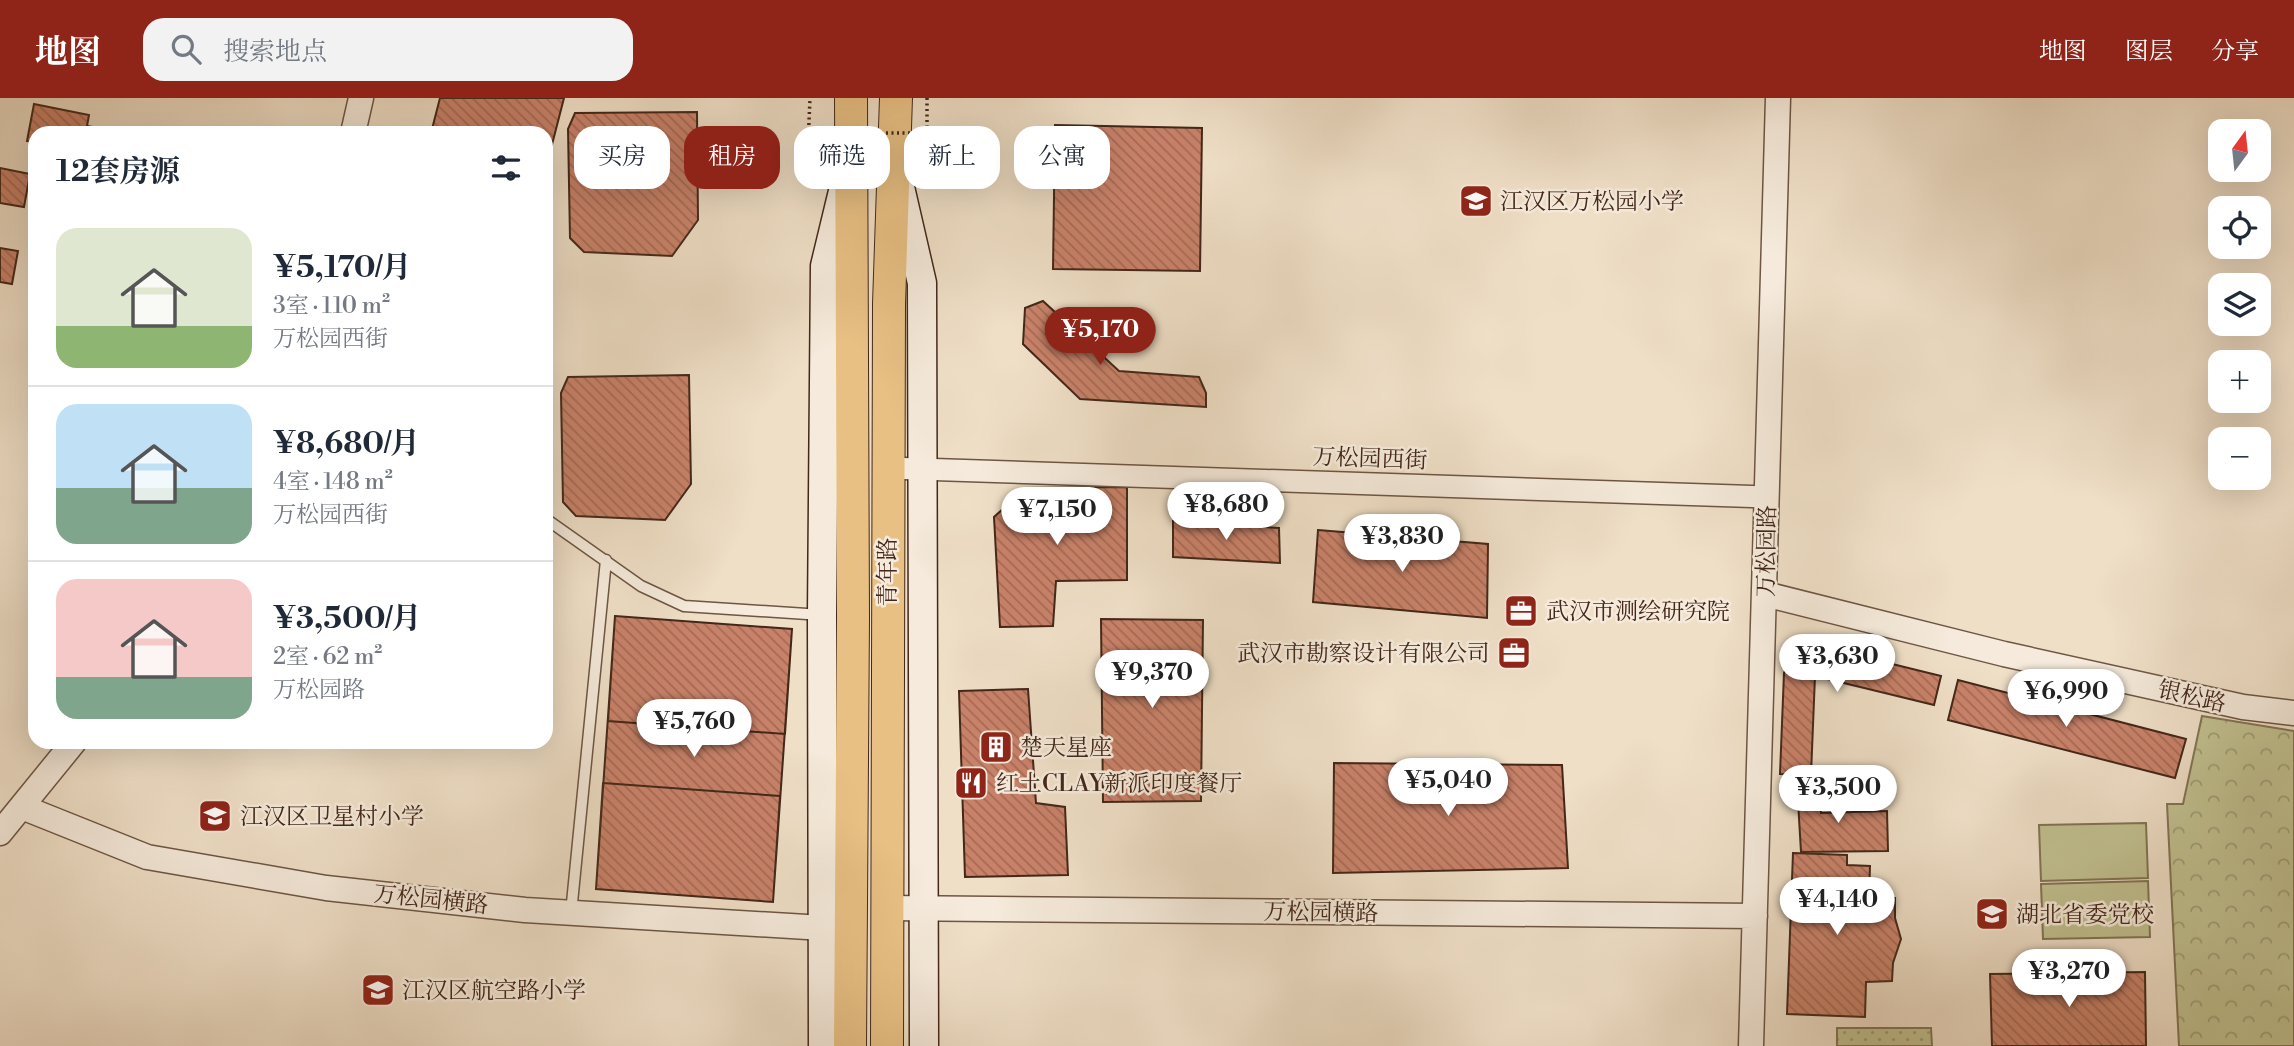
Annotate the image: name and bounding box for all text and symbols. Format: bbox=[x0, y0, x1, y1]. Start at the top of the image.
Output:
search box bbox=[143, 18, 633, 81]
icon: search bbox=[167, 30, 205, 68]
text: 地图 bbox=[35, 33, 101, 74]
text: 搜索地点 bbox=[223, 36, 327, 68]
text: 地图 bbox=[2039, 37, 2087, 67]
text: 图层 bbox=[2125, 37, 2173, 67]
text: 分享 bbox=[2211, 37, 2259, 67]
north arrow bbox=[2208, 119, 2272, 182]
map controls bbox=[2208, 119, 2271, 490]
chip: 买房 bbox=[574, 126, 670, 189]
chip: 租房 bbox=[684, 126, 780, 189]
chip: 筛选 bbox=[794, 126, 890, 189]
chip: 新上 bbox=[904, 126, 1000, 189]
chip: 公寓 bbox=[1014, 126, 1110, 189]
icon: filters bbox=[487, 149, 525, 187]
text: 12套房源 bbox=[56, 153, 180, 191]
school or university icon: 江汉区万松园小学 bbox=[1457, 182, 1495, 220]
place label: 江汉区万松园小学 bbox=[1500, 188, 1684, 216]
button: locate bbox=[2208, 196, 2271, 259]
text: ¥5,170/月 bbox=[273, 249, 411, 287]
icon: home bbox=[112, 256, 196, 340]
button: layers bbox=[2208, 273, 2271, 336]
text: 3室 · 110 m² bbox=[273, 292, 390, 320]
pin: ¥5,170 bbox=[1043, 308, 1157, 367]
text: ¥5,170 bbox=[1061, 316, 1139, 344]
text: 万松园西街 bbox=[273, 325, 388, 353]
button: + bbox=[2208, 350, 2271, 413]
text: ¥8,680/月 bbox=[273, 425, 420, 463]
button: − bbox=[2208, 427, 2271, 490]
icon: home bbox=[112, 432, 196, 516]
street label: 万松园西街 bbox=[1312, 443, 1428, 475]
text: 4室 · 148 m² bbox=[273, 468, 393, 496]
pin: ¥8,680 bbox=[1169, 482, 1283, 542]
pin: ¥7,150 bbox=[1000, 488, 1114, 547]
text: ¥8,680 bbox=[1183, 491, 1269, 519]
text: ¥7,150 bbox=[1017, 496, 1097, 524]
text: 万松园西街 bbox=[273, 501, 388, 529]
street label: 万松园路 bbox=[1752, 505, 1782, 597]
pin: ¥3,830 bbox=[1345, 514, 1459, 574]
text: ¥3,830 bbox=[1360, 523, 1444, 551]
street label: 青年路 bbox=[874, 538, 902, 607]
office icon: 武汉市测绘研究院 bbox=[1502, 592, 1540, 630]
place label: 武汉市测绘研究院 bbox=[1546, 598, 1730, 626]
text: ¥3,500/月 bbox=[273, 600, 421, 638]
icon: home bbox=[112, 607, 196, 691]
office icon: 武汉市勘察设计有限公司 bbox=[1495, 634, 1533, 672]
pin: ¥3,630 bbox=[1780, 634, 1894, 694]
place label: 武汉市勘察设计有限公司 bbox=[1237, 640, 1490, 668]
text: 2室 · 62 m² bbox=[273, 643, 382, 671]
text: ¥3,630 bbox=[1795, 643, 1879, 671]
pin: ¥9,370 bbox=[1095, 650, 1209, 710]
text: ¥9,370 bbox=[1111, 659, 1193, 687]
pin: ¥6,990 bbox=[2009, 670, 2123, 729]
text: 万松园路 bbox=[273, 676, 365, 704]
street label: 银松路 bbox=[2155, 676, 2229, 718]
text: ¥6,990 bbox=[2024, 678, 2108, 706]
pin: ¥5,760 bbox=[637, 700, 751, 759]
text: ¥5,760 bbox=[653, 708, 735, 736]
building icon: 楚天星座 bbox=[977, 728, 1015, 766]
place label: 楚天星座 bbox=[1020, 734, 1112, 762]
pin: ¥5,040 bbox=[1391, 758, 1505, 818]
restaurant icon: 红土CLAY新派印度餐厅 bbox=[952, 764, 990, 802]
pin: ¥3,500 bbox=[1781, 766, 1895, 825]
text: ¥5,040 bbox=[1404, 767, 1492, 795]
place label: 红土CLAY新派印度餐厅 bbox=[996, 770, 1242, 798]
text: ¥3,500 bbox=[1795, 774, 1881, 802]
school or university icon: 江汉区卫星村小学 bbox=[196, 797, 234, 835]
place label: 江汉区卫星村小学 bbox=[240, 803, 424, 831]
pin: ¥4,140 bbox=[1780, 878, 1894, 937]
street label: 万松园横路 bbox=[372, 880, 490, 920]
text: ¥4,140 bbox=[1796, 886, 1878, 914]
school or university icon: 湖北省委党校 bbox=[1973, 895, 2011, 933]
street label: 万松园横路 bbox=[1263, 898, 1379, 928]
place label: 湖北省委党校 bbox=[2016, 901, 2154, 929]
pin: ¥3,270 bbox=[2012, 950, 2126, 1009]
text: ¥3,270 bbox=[2028, 958, 2110, 986]
school or university icon: 江汉区航空路小学 bbox=[359, 971, 397, 1009]
place label: 江汉区航空路小学 bbox=[402, 977, 586, 1005]

